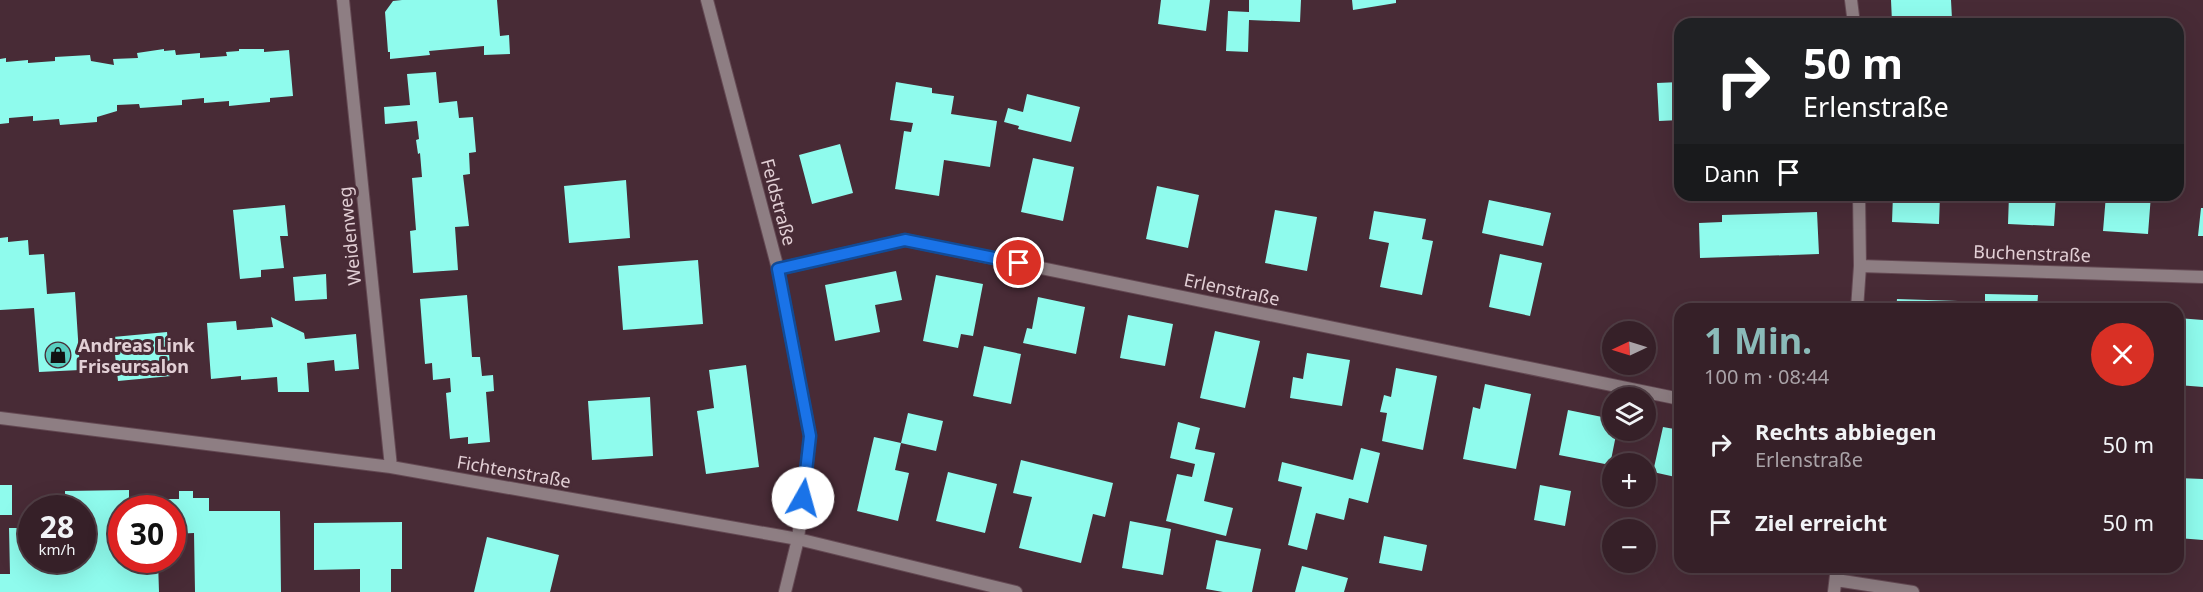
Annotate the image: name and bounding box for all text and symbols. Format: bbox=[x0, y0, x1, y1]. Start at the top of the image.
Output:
text: 50 m bbox=[1803, 34, 1903, 91]
icon: right bbox=[1704, 42, 1782, 120]
text: Erlenstraße bbox=[1803, 88, 1949, 125]
street label: Feldstraße bbox=[756, 156, 802, 248]
icon: arrive bbox=[1772, 156, 1805, 189]
text: Dann bbox=[1704, 158, 1760, 188]
street label: Weidenweg bbox=[332, 186, 366, 286]
pin bbox=[993, 237, 1044, 288]
street label: Buchenstraße bbox=[1973, 239, 2091, 267]
icon: arrive bbox=[1002, 246, 1035, 279]
street label: Erlenstraße bbox=[1182, 267, 1282, 311]
text: 1 Min. bbox=[1704, 316, 1812, 365]
north arrow bbox=[1602, 321, 1656, 375]
map controls bbox=[1602, 321, 1656, 573]
button: close bbox=[2091, 323, 2154, 386]
place label: Andreas Link Friseursalon bbox=[78, 333, 196, 378]
shop icon: Andreas Link Friseursalon bbox=[43, 340, 73, 370]
text: 100 m · 08:44 bbox=[1704, 363, 1829, 390]
button: layers bbox=[1602, 387, 1656, 441]
text: Rechts abbiegen bbox=[1755, 416, 1937, 446]
icon: right bbox=[1704, 428, 1737, 461]
text: 50 m bbox=[2103, 429, 2154, 459]
text: Erlenstraße bbox=[1755, 446, 1863, 473]
street label: Fichtenstraße bbox=[455, 449, 573, 493]
button: + bbox=[1602, 453, 1656, 507]
position arrow bbox=[771, 466, 835, 530]
speed limit sign: 30 bbox=[108, 495, 186, 573]
text: 28 bbox=[40, 506, 74, 547]
icon: arrive bbox=[1704, 506, 1737, 539]
text: Ziel erreicht bbox=[1755, 507, 1887, 537]
text: 50 m bbox=[2103, 507, 2154, 537]
button: − bbox=[1602, 519, 1656, 573]
text: km/h bbox=[39, 539, 75, 559]

